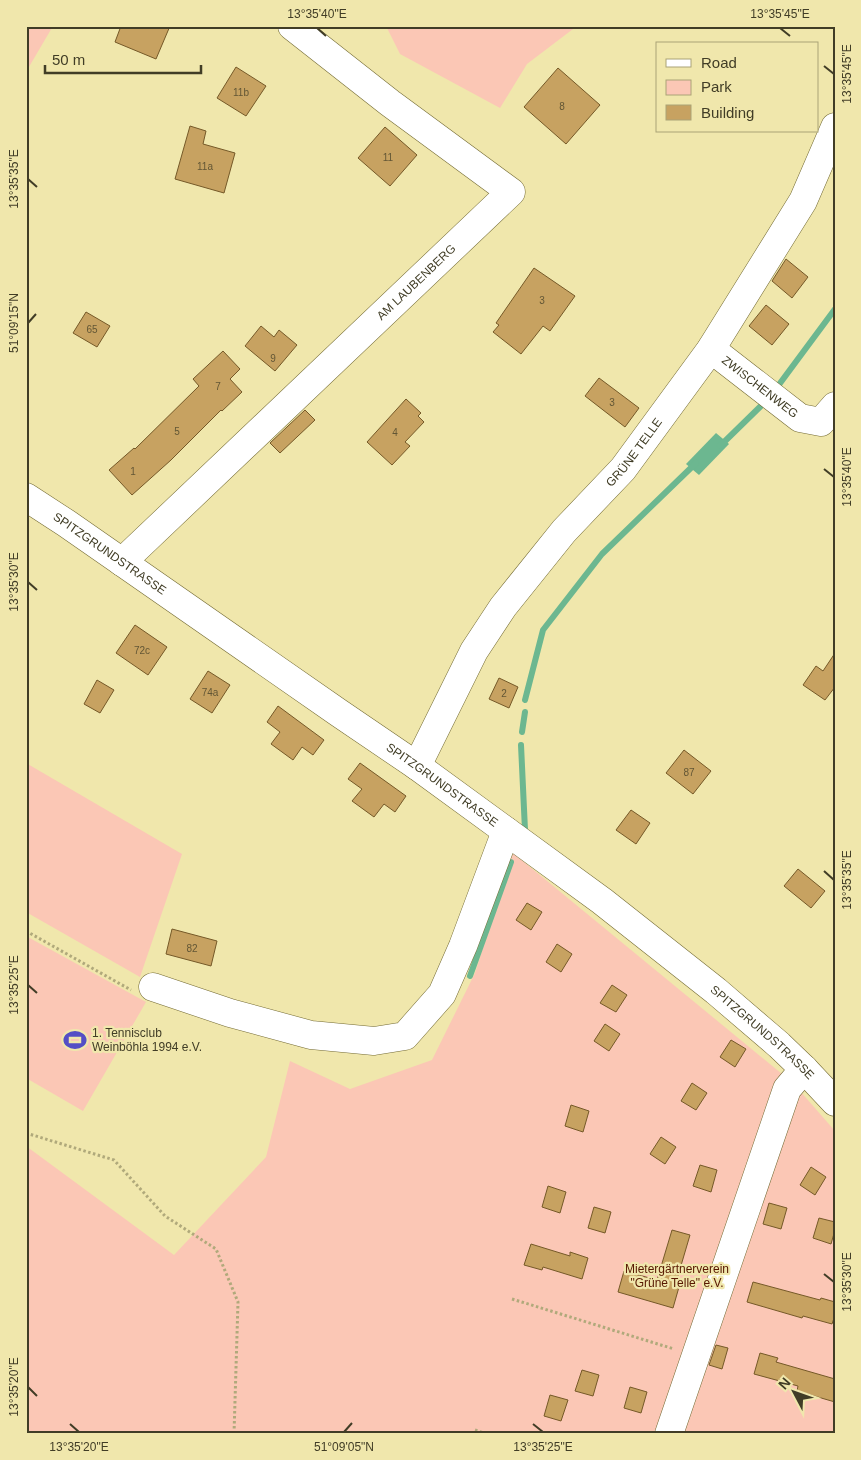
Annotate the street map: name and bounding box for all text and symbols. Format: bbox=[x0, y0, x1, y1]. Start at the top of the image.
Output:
text: 13°35'40"E bbox=[287, 7, 347, 21]
text: 13°35'45"E bbox=[750, 7, 810, 21]
scale bar bbox=[45, 42, 201, 74]
legend bbox=[656, 42, 818, 132]
text: 13°35'45"E bbox=[840, 44, 854, 104]
text: 50 m bbox=[52, 51, 85, 68]
text: Road bbox=[701, 54, 737, 71]
text: Park bbox=[701, 78, 732, 95]
house number: 11b bbox=[233, 87, 249, 98]
house number: 8 bbox=[559, 101, 565, 112]
text: Building bbox=[701, 104, 754, 121]
text: 13°35'35"E bbox=[7, 149, 21, 209]
house number: 11 bbox=[383, 152, 394, 163]
house number: 11a bbox=[197, 161, 213, 172]
street label: AM LAUBENBERG bbox=[374, 241, 458, 323]
text: 51°09'15"N bbox=[7, 293, 21, 353]
house number: 3 bbox=[539, 295, 545, 306]
house number: 65 bbox=[86, 324, 98, 335]
house number: 9 bbox=[270, 353, 276, 364]
street label: ZWISCHENWEG bbox=[719, 353, 801, 421]
house number: 7 bbox=[215, 381, 221, 392]
house number: 3 bbox=[609, 397, 615, 408]
street label: GRÜNE TELLE bbox=[603, 415, 665, 490]
house number: 5 bbox=[174, 426, 180, 437]
house number: 4 bbox=[392, 427, 398, 438]
text: 13°35'40"E bbox=[840, 447, 854, 507]
house number: 1 bbox=[130, 466, 136, 477]
street label: SPITZGRUNDSTRASSE bbox=[51, 510, 169, 598]
text: 13°35'30"E bbox=[7, 552, 21, 612]
house number: 72c bbox=[134, 645, 150, 656]
house number: 74a bbox=[202, 687, 219, 698]
house number: 2 bbox=[501, 688, 507, 699]
street label: SPITZGRUNDSTRASSE bbox=[384, 740, 501, 830]
house number: 87 bbox=[683, 767, 695, 778]
text: 13°35'35"E bbox=[840, 850, 854, 910]
house number: 82 bbox=[186, 943, 198, 954]
text: 13°35'25"E bbox=[7, 955, 21, 1015]
street label: SPITZGRUNDSTRASSE bbox=[708, 982, 817, 1082]
place label: 1. Tennisclub Weinböhla 1994 e.V. bbox=[92, 1026, 202, 1054]
sports icon: 1. Tennisclub Weinböhla 1994 e.V. bbox=[62, 1027, 88, 1053]
text: 13°35'30"E bbox=[840, 1252, 854, 1312]
park label: Mietergärtnerverein "Grüne Telle" e.V. bbox=[625, 1262, 729, 1290]
text: 13°35'20"E bbox=[7, 1357, 21, 1417]
north arrow bbox=[768, 1368, 818, 1418]
text: N bbox=[775, 1374, 794, 1393]
text: 13°35'20"E bbox=[49, 1440, 109, 1454]
text: 51°09'05"N bbox=[314, 1440, 374, 1454]
text: 13°35'25"E bbox=[513, 1440, 573, 1454]

